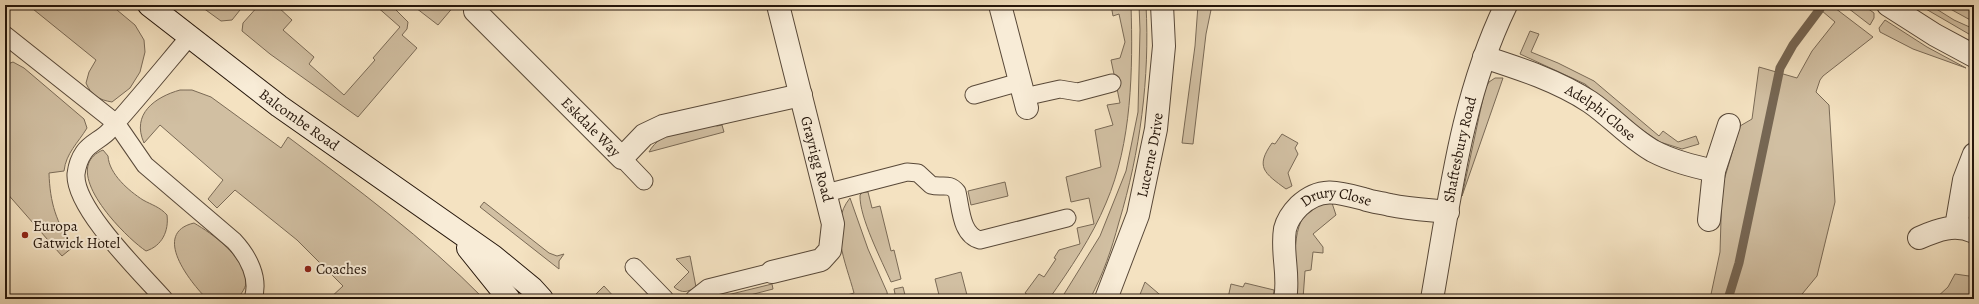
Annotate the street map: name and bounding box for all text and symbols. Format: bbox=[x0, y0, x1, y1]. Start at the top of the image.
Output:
street label: Adelphi Close bbox=[1561, 79, 1640, 146]
street label: Balcombe Road bbox=[255, 84, 344, 156]
street label: Eskdale Way bbox=[557, 93, 625, 161]
street label: Shaftesbury Road bbox=[1439, 93, 1482, 204]
street label: Lucerne Drive bbox=[1132, 112, 1168, 199]
street label: Grayrigg Road bbox=[796, 114, 838, 205]
street label: Drury Close bbox=[1296, 182, 1374, 211]
place label: Europa Gatwick Hotel bbox=[33, 216, 121, 253]
marker: Europa Gatwick Hotel bbox=[20, 230, 30, 240]
place label: Coaches bbox=[316, 259, 367, 279]
marker: Coaches bbox=[303, 264, 313, 274]

